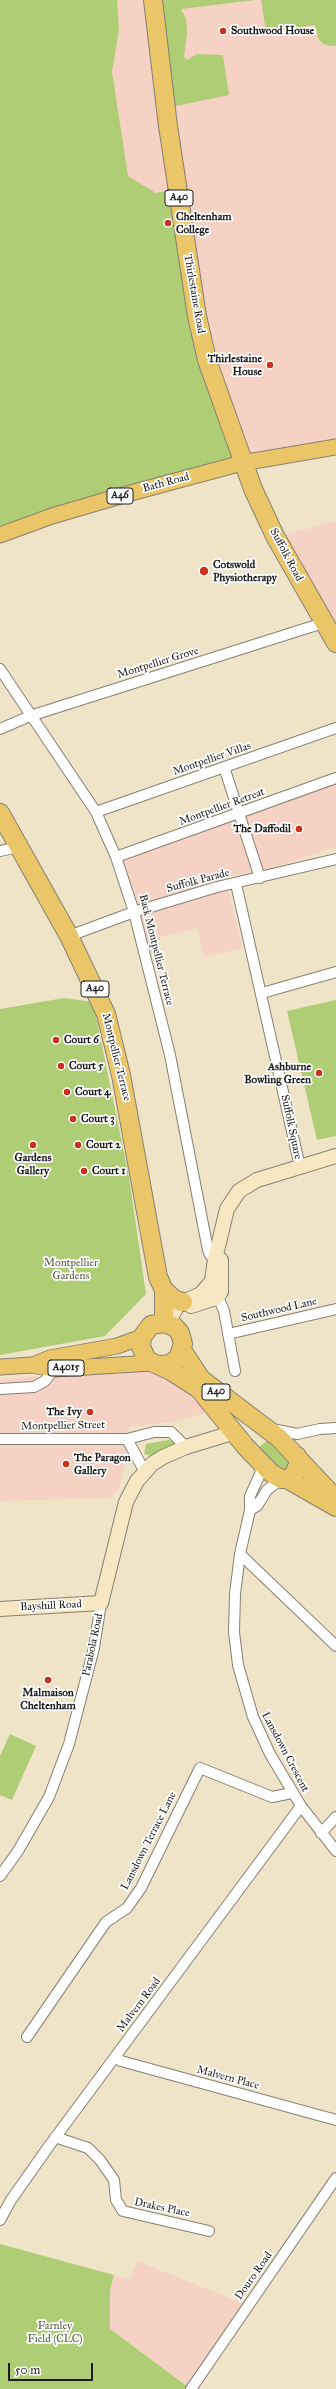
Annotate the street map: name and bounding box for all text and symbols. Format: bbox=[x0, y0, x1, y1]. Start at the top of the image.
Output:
place label: Southwood House bbox=[231, 24, 314, 38]
marker: Southwood House bbox=[218, 26, 228, 36]
road number: A40 bbox=[165, 190, 193, 206]
place label: Cheltenham College bbox=[176, 210, 232, 236]
marker: Cheltenham College bbox=[163, 218, 173, 228]
street label: Thirlestaine Road bbox=[181, 253, 207, 335]
place label: Thirlestaine House bbox=[208, 352, 262, 378]
marker: Thirlestaine House bbox=[265, 360, 275, 370]
street label: Bath Road bbox=[141, 470, 191, 496]
road number: A46 bbox=[107, 488, 133, 504]
street label: Suffolk Road bbox=[267, 526, 305, 584]
place label: Cotswold Physiotherapy bbox=[213, 558, 277, 584]
marker: Cotswold Physiotherapy bbox=[198, 565, 210, 577]
street label: Montpellier Grove bbox=[116, 644, 200, 682]
street label: Montpellier Villas bbox=[171, 739, 253, 779]
street label: Montpellier Retreat bbox=[177, 785, 267, 829]
place label: The Daffodil bbox=[233, 822, 291, 836]
marker: The Daffodil bbox=[294, 824, 304, 834]
street label: Suffolk Parade bbox=[165, 866, 231, 896]
street label: Back Montpellier Terrace bbox=[136, 893, 176, 1007]
road number: A40 bbox=[81, 981, 109, 997]
street label: Montpellier Terrace bbox=[99, 1012, 133, 1102]
place label: Court 6 bbox=[64, 1033, 99, 1047]
marker: Court 6 bbox=[51, 1035, 61, 1045]
place label: Court 5 bbox=[69, 1059, 103, 1073]
place label: Ashburne Bowling Green bbox=[244, 1060, 311, 1086]
marker: Court 5 bbox=[56, 1061, 66, 1071]
marker: Ashburne Bowling Green bbox=[314, 1068, 324, 1078]
place label: Court 4 bbox=[75, 1085, 111, 1099]
marker: Court 4 bbox=[62, 1087, 72, 1097]
street label: Suffolk Square bbox=[278, 1094, 304, 1160]
place label: Court 3 bbox=[81, 1112, 115, 1126]
marker: Court 3 bbox=[68, 1114, 78, 1124]
place label: Court 2 bbox=[86, 1138, 121, 1152]
marker: Gardens Gallery bbox=[28, 1140, 38, 1150]
marker: Court 2 bbox=[73, 1140, 83, 1150]
place label: Gardens Gallery bbox=[15, 1151, 51, 1177]
place label: Court 1 bbox=[92, 1164, 126, 1178]
marker: Court 1 bbox=[79, 1166, 89, 1176]
park label: Montpellier Gardens bbox=[44, 1256, 98, 1282]
street label: Southwood Lane bbox=[240, 1295, 318, 1325]
road number: A4015 bbox=[48, 1360, 84, 1376]
road number: A40 bbox=[202, 1384, 230, 1400]
place label: The Ivy bbox=[46, 1405, 82, 1419]
marker: The Ivy bbox=[85, 1407, 95, 1417]
street label: Montpellier Street bbox=[21, 1419, 105, 1433]
place label: The Paragon Gallery bbox=[74, 1451, 131, 1477]
marker: The Paragon Gallery bbox=[61, 1459, 71, 1469]
street label: Bayshill Road bbox=[20, 1598, 82, 1614]
street label: Parabola Road bbox=[80, 1612, 106, 1678]
marker: Malmaison Cheltenham bbox=[43, 1675, 53, 1685]
place label: Malmaison Cheltenham bbox=[20, 1686, 76, 1712]
street label: Lansdown Crescent bbox=[258, 1710, 312, 1794]
street label: Lansdown Terrace Lane bbox=[119, 1790, 179, 1892]
street label: Malvern Road bbox=[114, 1975, 164, 2035]
street label: Malvern Place bbox=[195, 2063, 261, 2093]
street label: Drakes Place bbox=[133, 2196, 191, 2220]
street label: Douro Road bbox=[233, 2249, 275, 2303]
park label: Farnley Field (CLC) bbox=[28, 2319, 82, 2345]
scale bar bbox=[10, 2355, 95, 2381]
text: 50 m bbox=[15, 2363, 40, 2377]

